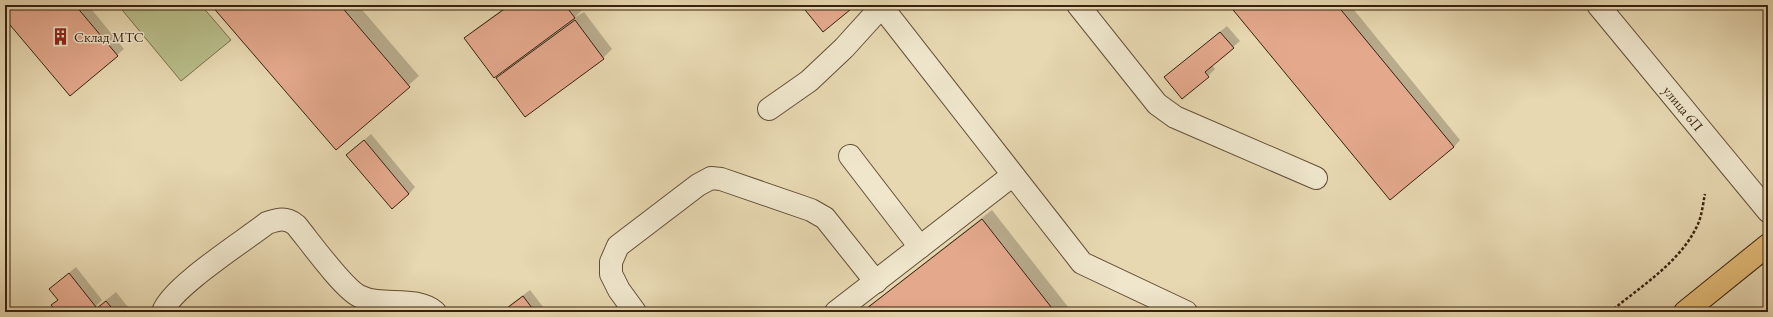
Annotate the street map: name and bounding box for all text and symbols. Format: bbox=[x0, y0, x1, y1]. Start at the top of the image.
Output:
building icon: Склад МТС bbox=[51, 27, 71, 47]
place label: Склад МТС bbox=[74, 28, 144, 46]
street label: улица 6П bbox=[1659, 82, 1708, 135]

